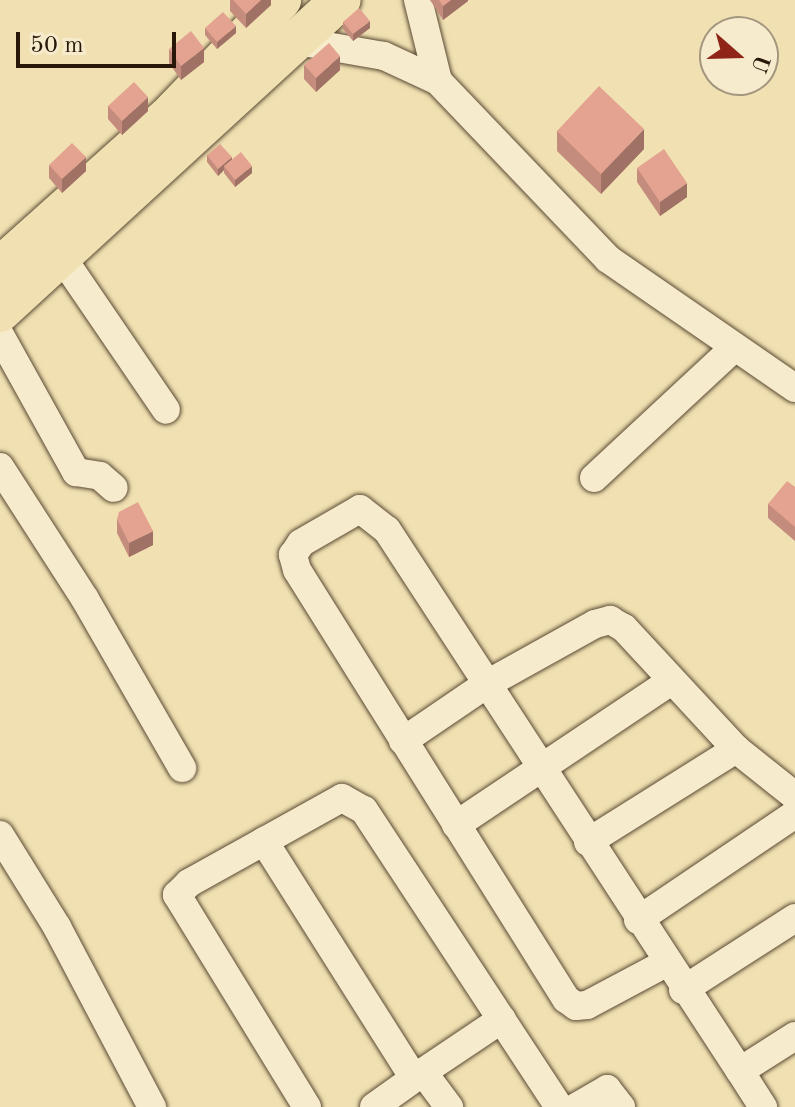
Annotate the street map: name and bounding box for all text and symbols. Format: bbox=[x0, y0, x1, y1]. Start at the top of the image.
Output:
scale bar bbox=[20, 16, 180, 66]
north arrow bbox=[699, 16, 779, 96]
text: 50 m bbox=[30, 34, 84, 58]
text: U bbox=[746, 52, 773, 75]

